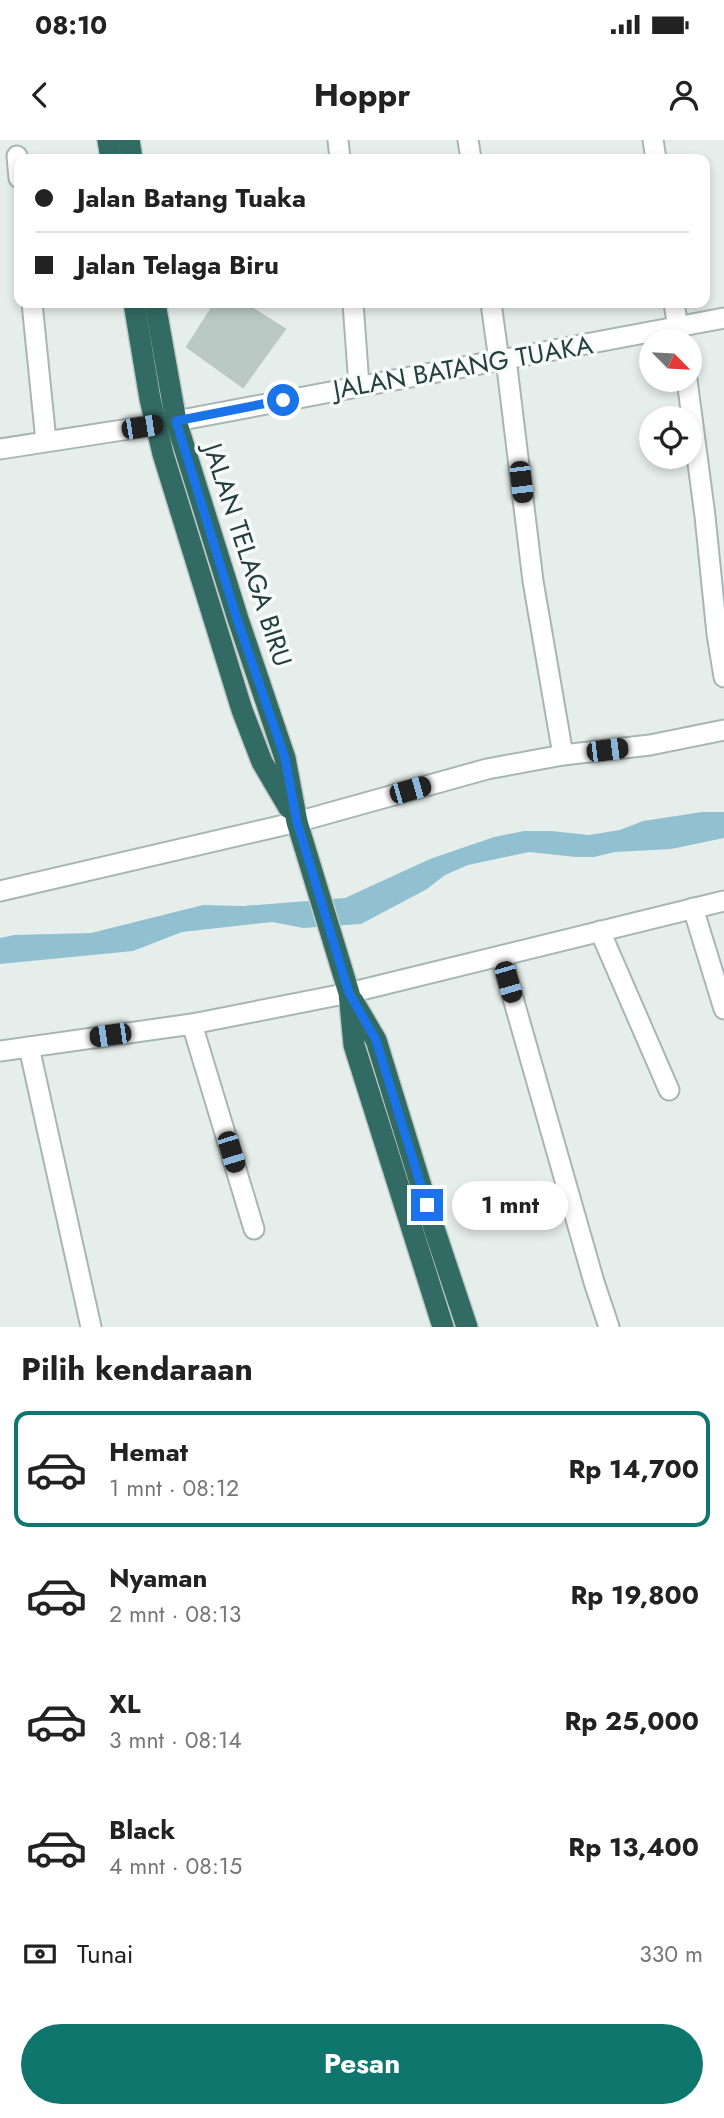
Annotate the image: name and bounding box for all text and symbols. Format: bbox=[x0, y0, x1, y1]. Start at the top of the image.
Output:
text: 08:10 bbox=[35, 6, 107, 44]
text: Hoppr bbox=[314, 72, 410, 118]
icon: back bbox=[21, 76, 59, 114]
icon: person bbox=[665, 76, 703, 114]
text: Jalan Batang Tuaka bbox=[77, 179, 306, 217]
text: Jalan Telaga Biru bbox=[77, 246, 279, 284]
street label: JALAN BATANG TUAKA bbox=[327, 325, 596, 409]
north arrow bbox=[639, 329, 702, 392]
map controls bbox=[639, 329, 702, 469]
route start bbox=[267, 384, 299, 416]
button: locate bbox=[639, 406, 702, 469]
car bbox=[120, 413, 165, 441]
street label: JALAN TELAGA BIRU bbox=[193, 436, 302, 671]
car bbox=[509, 460, 534, 504]
car bbox=[585, 737, 630, 763]
car bbox=[387, 774, 434, 806]
car bbox=[493, 959, 524, 1005]
car bbox=[88, 1022, 133, 1048]
car bbox=[215, 1129, 248, 1175]
callout: 1 mnt bbox=[452, 1180, 567, 1230]
text: 1 mnt bbox=[481, 1188, 539, 1222]
route end bbox=[411, 1189, 443, 1221]
text: Pilih kendaraan bbox=[21, 1346, 253, 1392]
text: Hemat bbox=[109, 1433, 188, 1471]
icon: car bbox=[25, 1438, 88, 1501]
text: Rp 14,700 bbox=[568, 1450, 699, 1488]
text: 1 mnt · 08:12 bbox=[109, 1471, 239, 1505]
text: Nyaman bbox=[109, 1559, 208, 1597]
icon: car bbox=[25, 1564, 88, 1627]
text: Rp 19,800 bbox=[570, 1576, 699, 1614]
text: 2 mnt · 08:13 bbox=[109, 1597, 241, 1631]
text: XL bbox=[109, 1685, 141, 1723]
icon: car bbox=[25, 1690, 88, 1753]
text: Rp 25,000 bbox=[564, 1702, 699, 1740]
text: 3 mnt · 08:14 bbox=[109, 1723, 242, 1757]
text: Black bbox=[109, 1811, 175, 1849]
icon: car bbox=[25, 1816, 88, 1879]
text: Rp 13,400 bbox=[568, 1828, 699, 1866]
text: 4 mnt · 08:15 bbox=[109, 1849, 242, 1883]
icon: cash bbox=[21, 1935, 59, 1973]
text: Tunai bbox=[77, 1935, 134, 1973]
text: 330 m bbox=[639, 1937, 703, 1971]
button: Pesan bbox=[21, 2024, 703, 2104]

